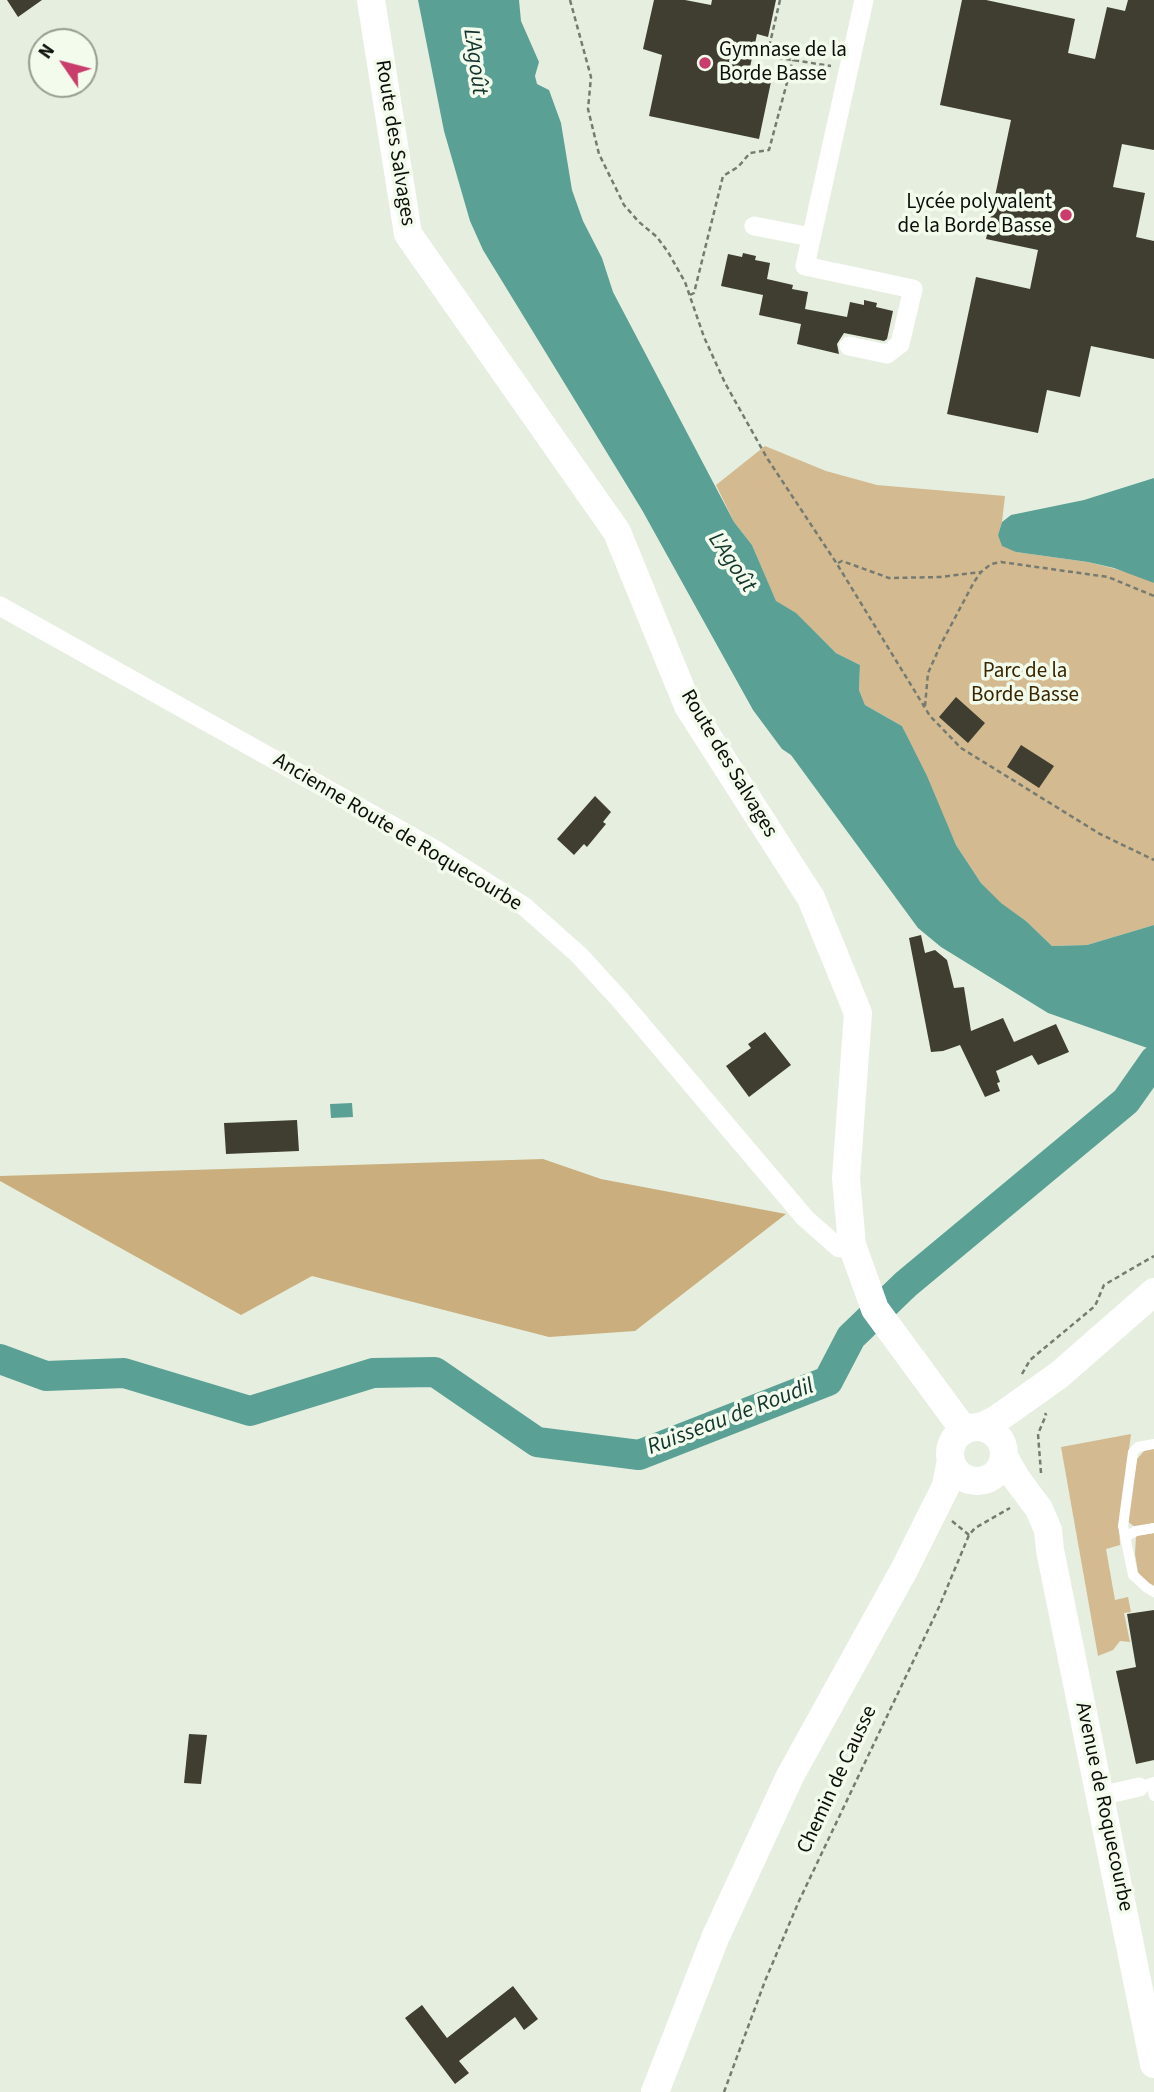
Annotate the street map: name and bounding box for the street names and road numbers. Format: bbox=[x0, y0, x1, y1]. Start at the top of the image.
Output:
street label: Route des Salvages bbox=[368, 58, 420, 228]
street label: Route des Salvages bbox=[674, 686, 782, 842]
street label: Ancienne Route de Roquecourbe bbox=[268, 749, 526, 917]
street label: Avenue de Roquecourbe bbox=[1069, 1700, 1137, 1914]
street label: Chemin de Causse bbox=[793, 1702, 883, 1858]

